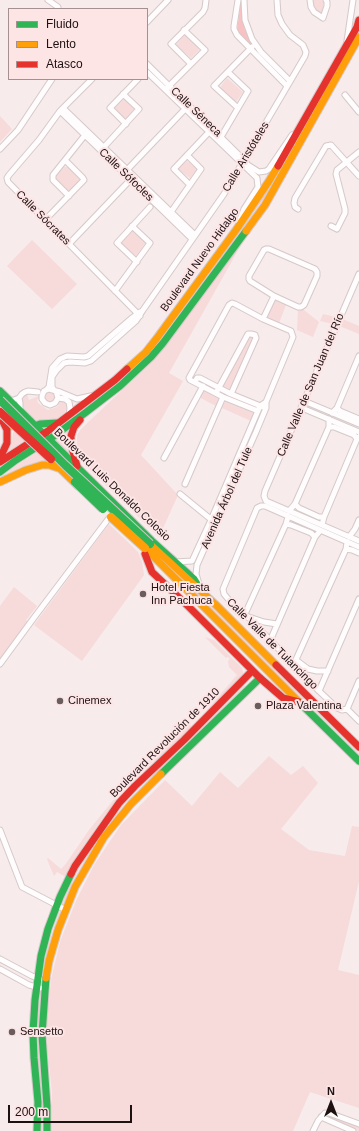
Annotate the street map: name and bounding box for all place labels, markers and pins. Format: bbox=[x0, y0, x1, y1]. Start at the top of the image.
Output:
place label: Hotel Fiesta Inn Pachuca bbox=[151, 581, 212, 607]
marker: Hotel Fiesta Inn Pachuca bbox=[138, 589, 148, 599]
place label: Cinemex bbox=[68, 694, 111, 708]
marker: Cinemex bbox=[55, 696, 65, 706]
place label: Plaza Valentina bbox=[266, 699, 342, 713]
marker: Plaza Valentina bbox=[253, 701, 263, 711]
place label: Sensetto bbox=[20, 1025, 63, 1039]
marker: Sensetto bbox=[7, 1027, 17, 1037]

